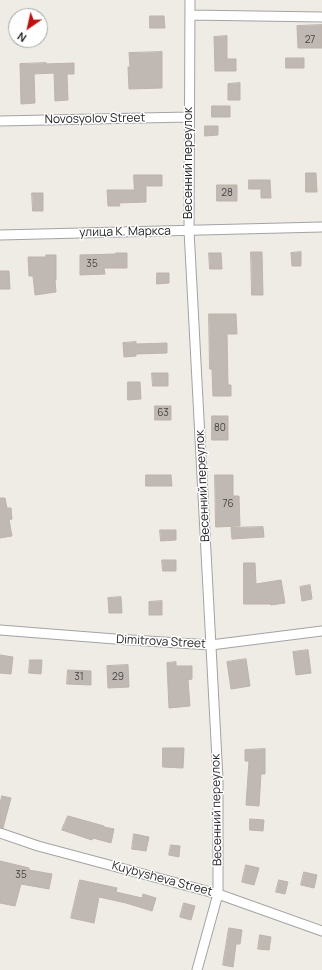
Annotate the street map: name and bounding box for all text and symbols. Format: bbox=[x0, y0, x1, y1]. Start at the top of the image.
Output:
north arrow bbox=[8, 8, 48, 48]
text: N bbox=[14, 29, 29, 46]
house number: 27 bbox=[305, 34, 315, 46]
street label: Весенний переулок bbox=[182, 107, 196, 219]
street label: Novosyolov Street bbox=[45, 111, 145, 127]
house number: 28 bbox=[221, 187, 233, 199]
street label: улица К. Маркса bbox=[79, 224, 171, 240]
house number: 35 bbox=[86, 258, 98, 270]
house number: 63 bbox=[157, 407, 169, 419]
house number: 80 bbox=[214, 422, 226, 434]
street label: Весенний переулок bbox=[193, 430, 213, 542]
house number: 76 bbox=[222, 498, 234, 510]
street label: Dimitrova Street bbox=[116, 632, 206, 652]
house number: 31 bbox=[74, 671, 84, 683]
house number: 29 bbox=[112, 671, 124, 683]
street label: Весенний переулок bbox=[209, 754, 225, 866]
street label: Kuybysheva Street bbox=[110, 859, 214, 899]
house number: 35 bbox=[15, 869, 27, 881]

